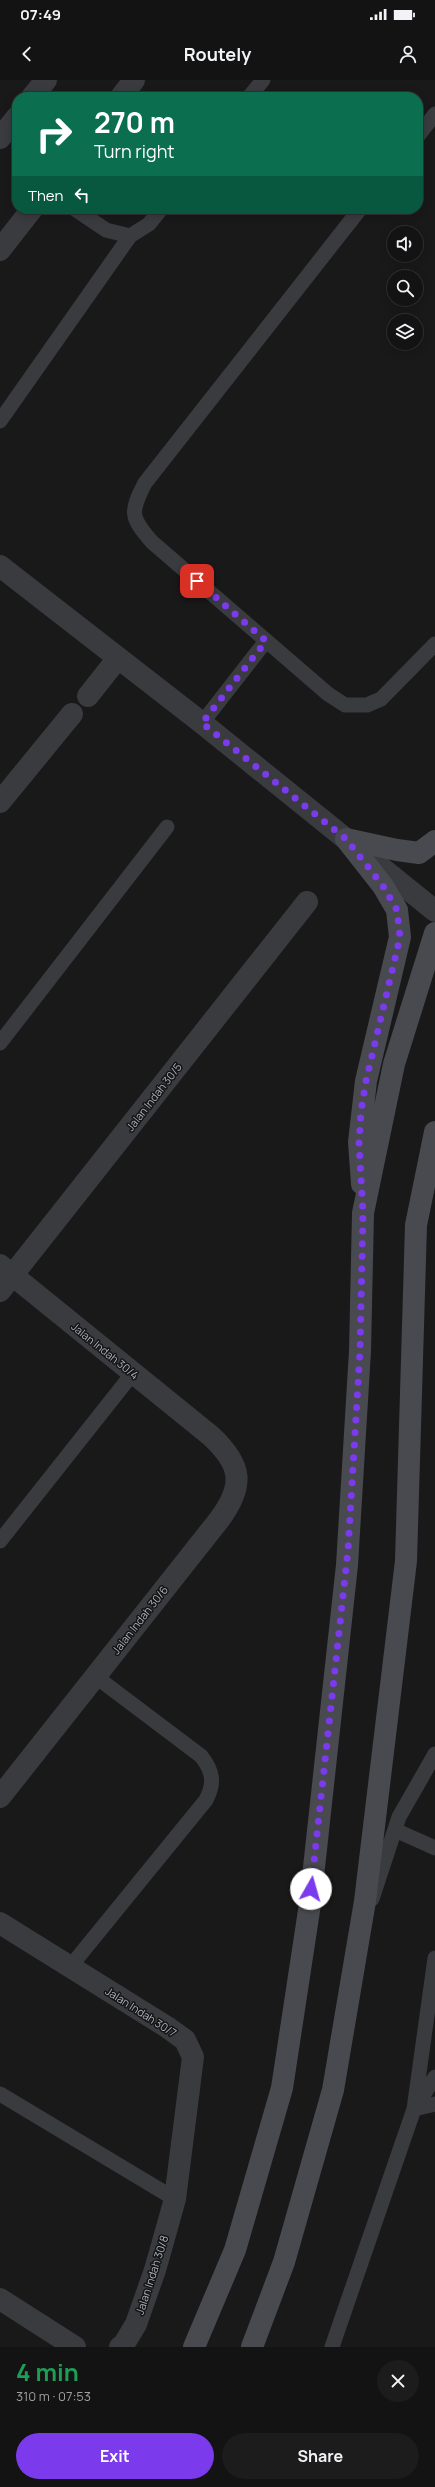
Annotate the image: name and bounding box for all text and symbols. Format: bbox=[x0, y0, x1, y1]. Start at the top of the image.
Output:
text: 07:49 bbox=[20, 4, 61, 25]
text: Routely bbox=[184, 42, 251, 66]
icon: back bbox=[16, 43, 38, 65]
icon: person bbox=[397, 43, 419, 65]
text: 270 m bbox=[94, 103, 175, 141]
icon: right bbox=[28, 108, 80, 160]
text: Turn right bbox=[94, 139, 175, 163]
icon: left bbox=[71, 184, 93, 206]
text: Then bbox=[28, 185, 63, 206]
map controls bbox=[387, 226, 423, 350]
button: sound bbox=[387, 226, 423, 262]
button: search bbox=[387, 270, 423, 306]
button: layers bbox=[387, 314, 423, 350]
pin bbox=[180, 564, 214, 598]
icon: arrive bbox=[186, 570, 208, 592]
street label: Jalan Indah 30/5 bbox=[122, 1060, 185, 1134]
street label: Jalan Indah 30/4 bbox=[69, 1319, 142, 1382]
street label: Jalan Indah 30/6 bbox=[108, 1582, 171, 1657]
position arrow bbox=[290, 1868, 332, 1910]
street label: Jalan Indah 30/7 bbox=[103, 1983, 180, 2040]
street label: Jalan Indah 30/8 bbox=[132, 2233, 171, 2316]
text: 4 min bbox=[16, 2355, 79, 2388]
button: close bbox=[377, 2360, 419, 2402]
text: 310 m · 07:53 bbox=[16, 2387, 91, 2405]
button: Exit bbox=[16, 2433, 214, 2479]
button: Share bbox=[222, 2433, 419, 2479]

